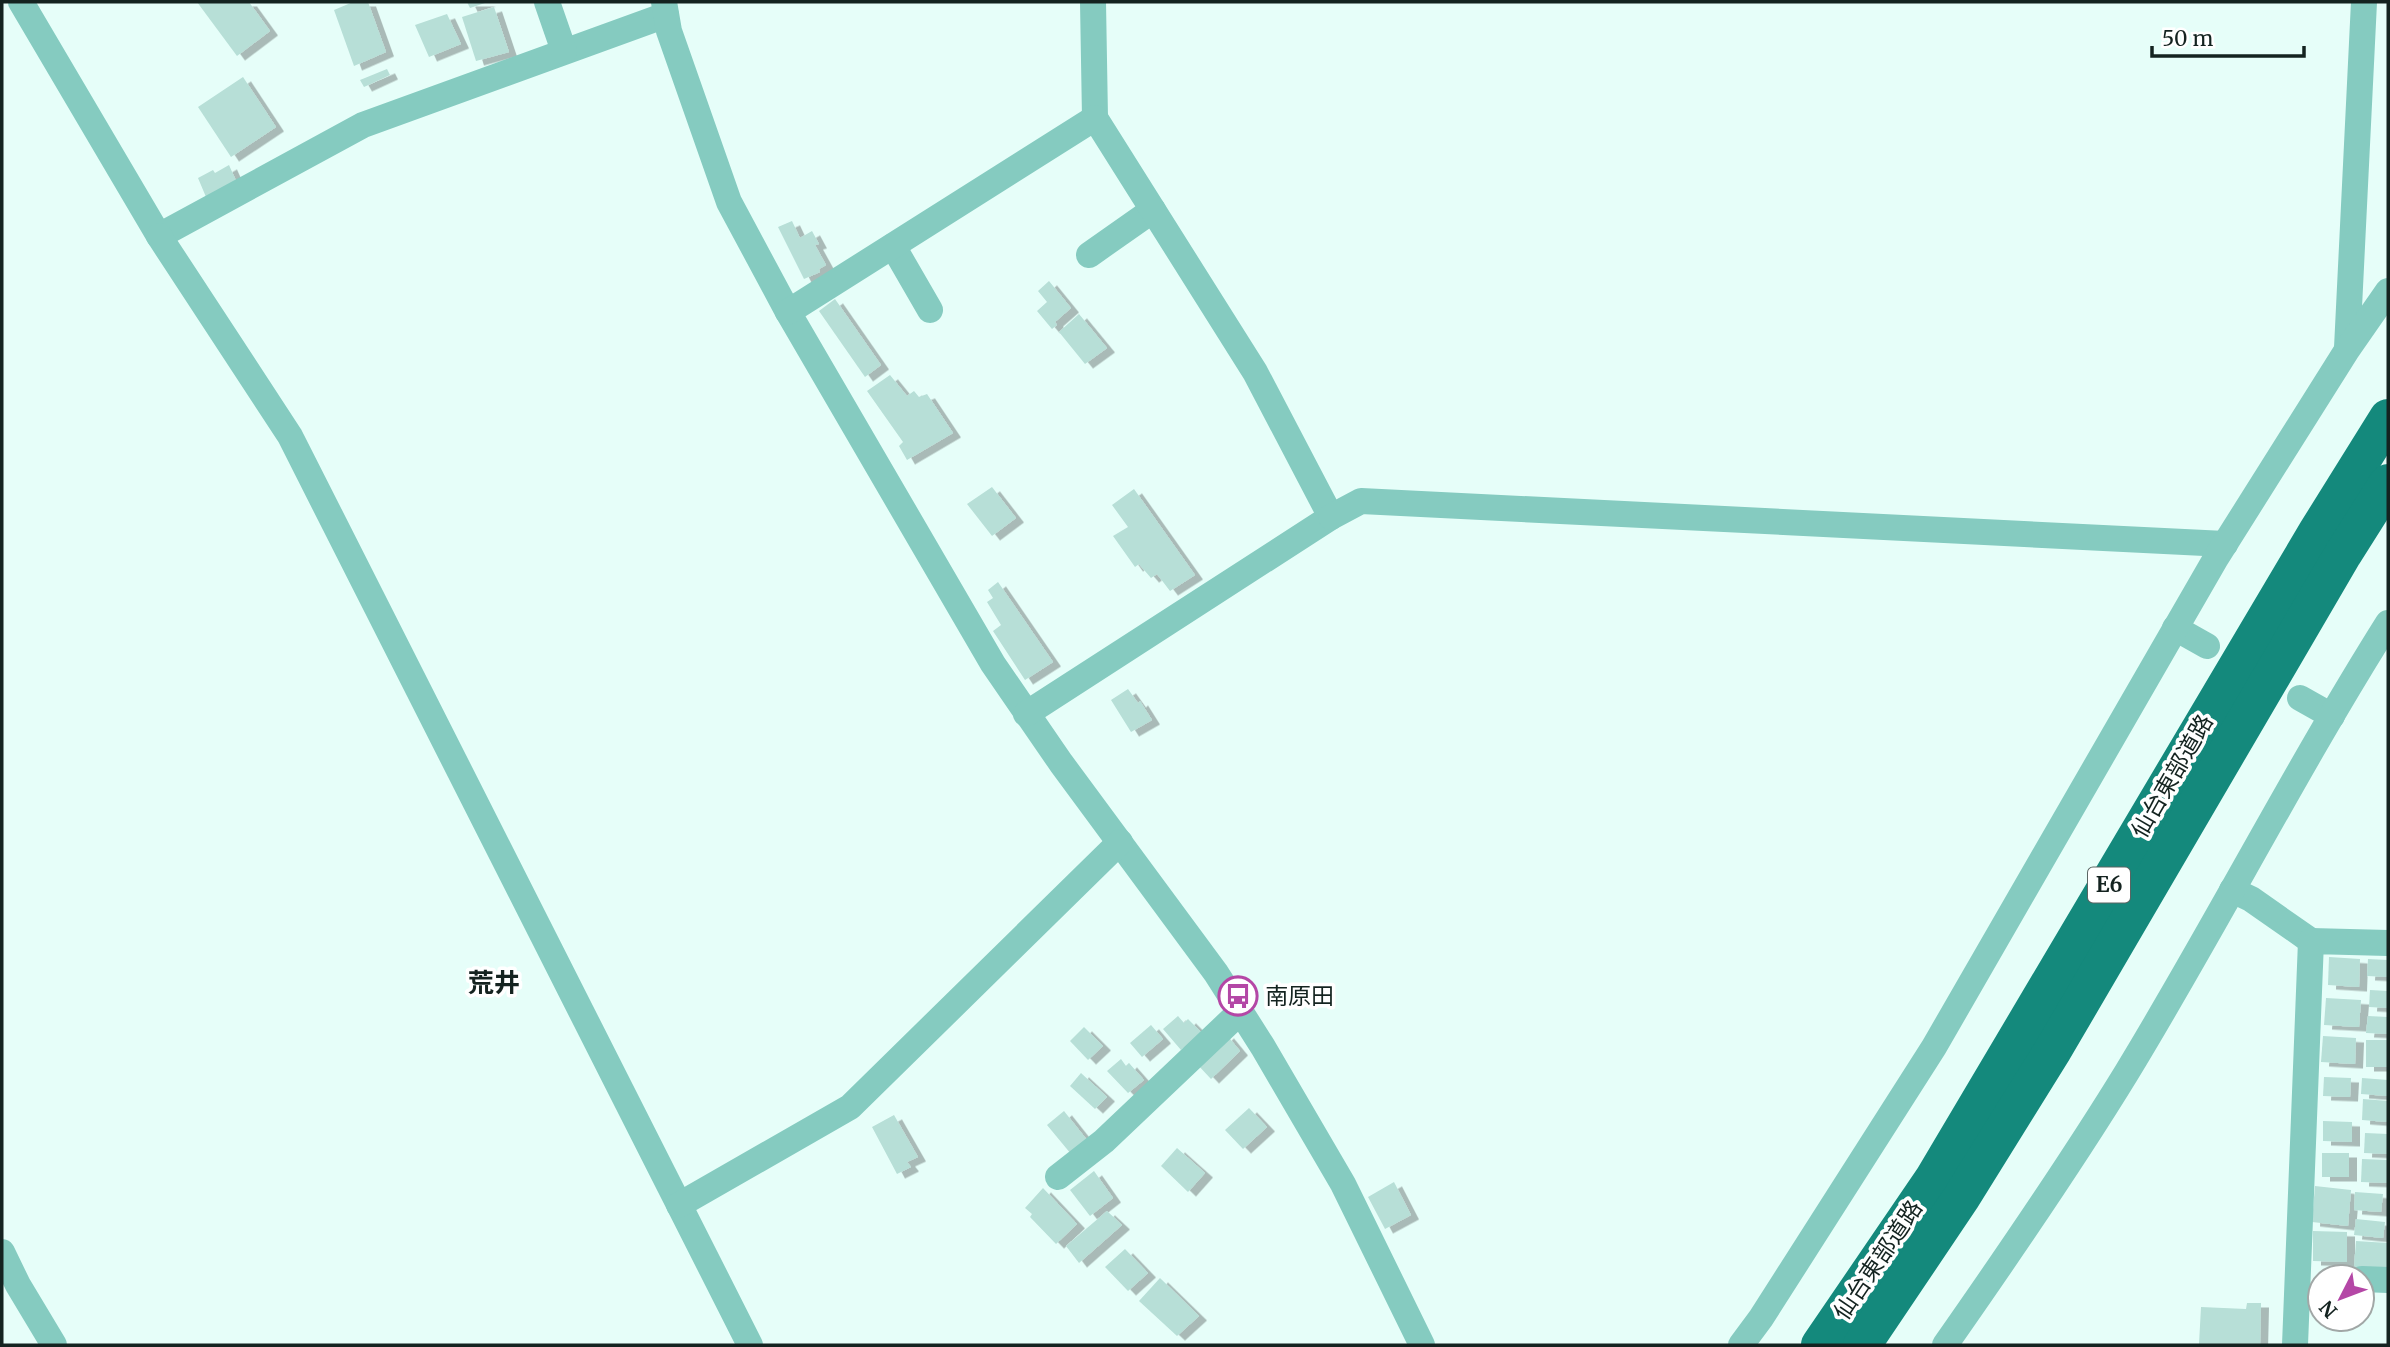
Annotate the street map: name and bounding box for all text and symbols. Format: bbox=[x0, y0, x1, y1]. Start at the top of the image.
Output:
scale bar bbox=[2152, 14, 2304, 58]
text: 50 m bbox=[2162, 25, 2213, 52]
street label: 仙台東部道路 bbox=[2125, 709, 2219, 843]
road number: E6 bbox=[2088, 868, 2130, 903]
district label: 荒井 bbox=[468, 966, 520, 999]
bus stop icon: 南原田 bbox=[1217, 975, 1259, 1017]
place label: 南原田 bbox=[1265, 981, 1334, 1010]
street label: 仙台東部道路 bbox=[1827, 1194, 1928, 1325]
north arrow bbox=[2306, 1263, 2376, 1333]
text: N bbox=[2314, 1296, 2342, 1323]

